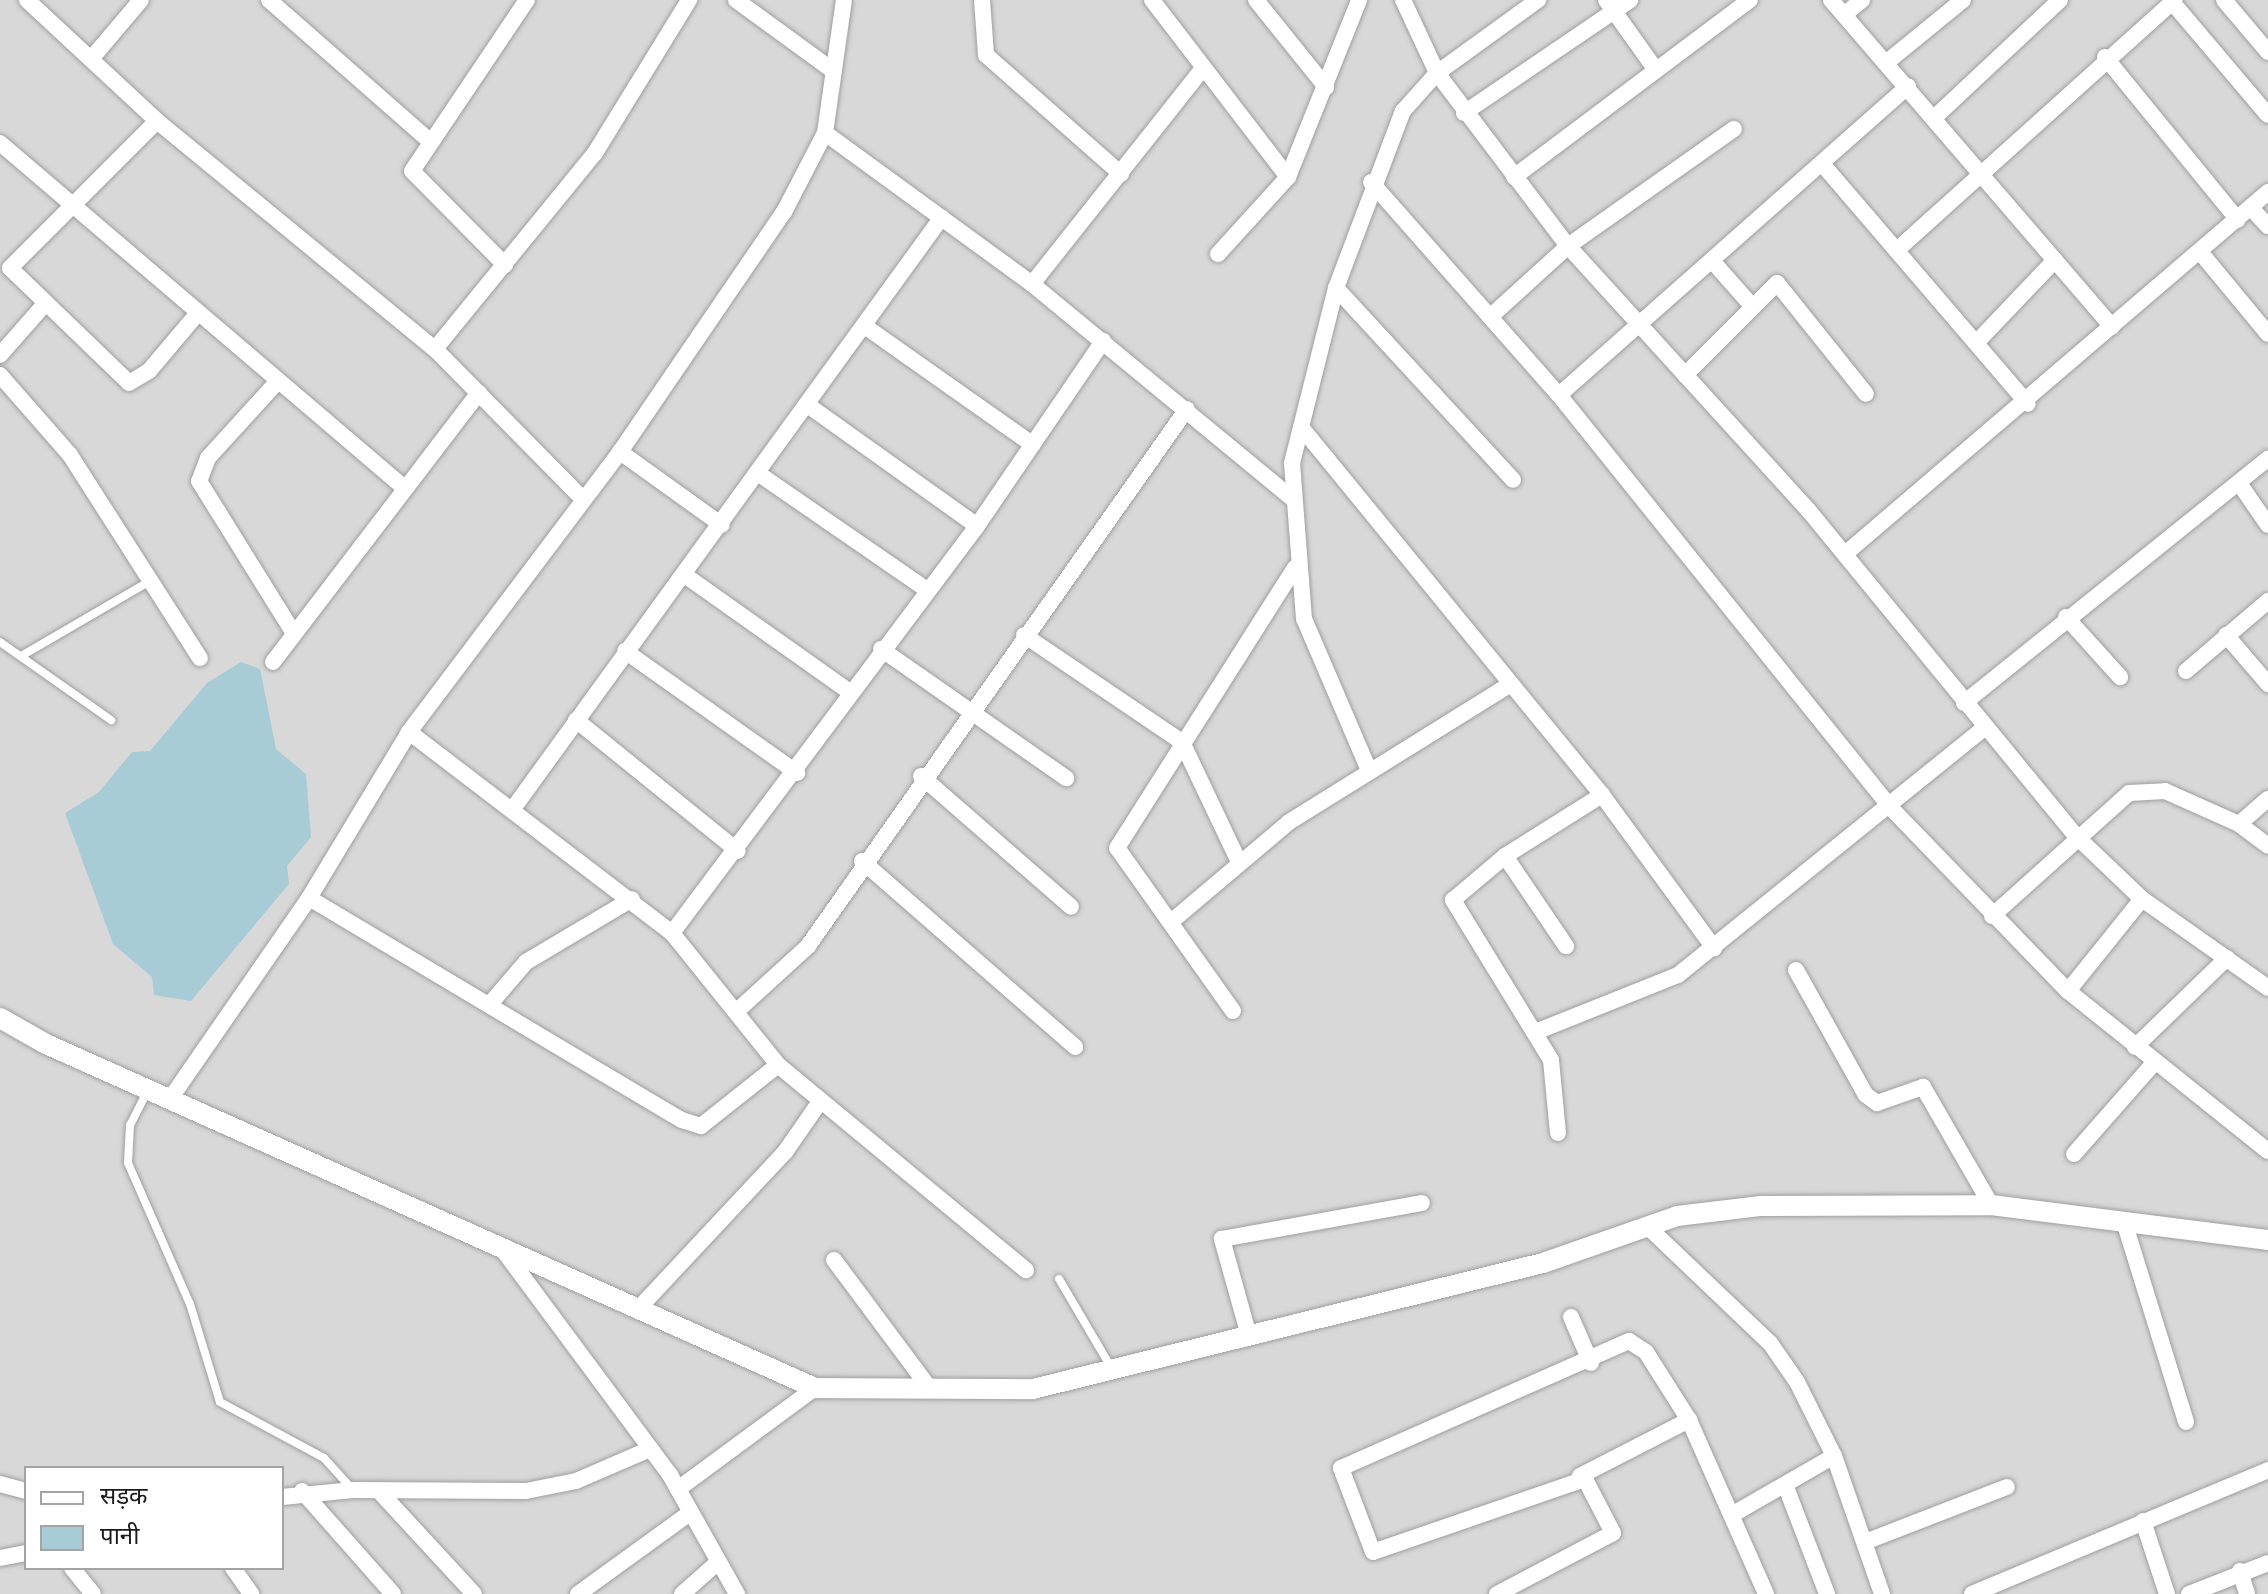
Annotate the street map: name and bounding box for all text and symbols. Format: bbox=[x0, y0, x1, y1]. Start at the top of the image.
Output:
legend bbox=[24, 1466, 284, 1570]
text: सड़क bbox=[100, 1482, 148, 1511]
text: पानी bbox=[100, 1522, 139, 1551]

